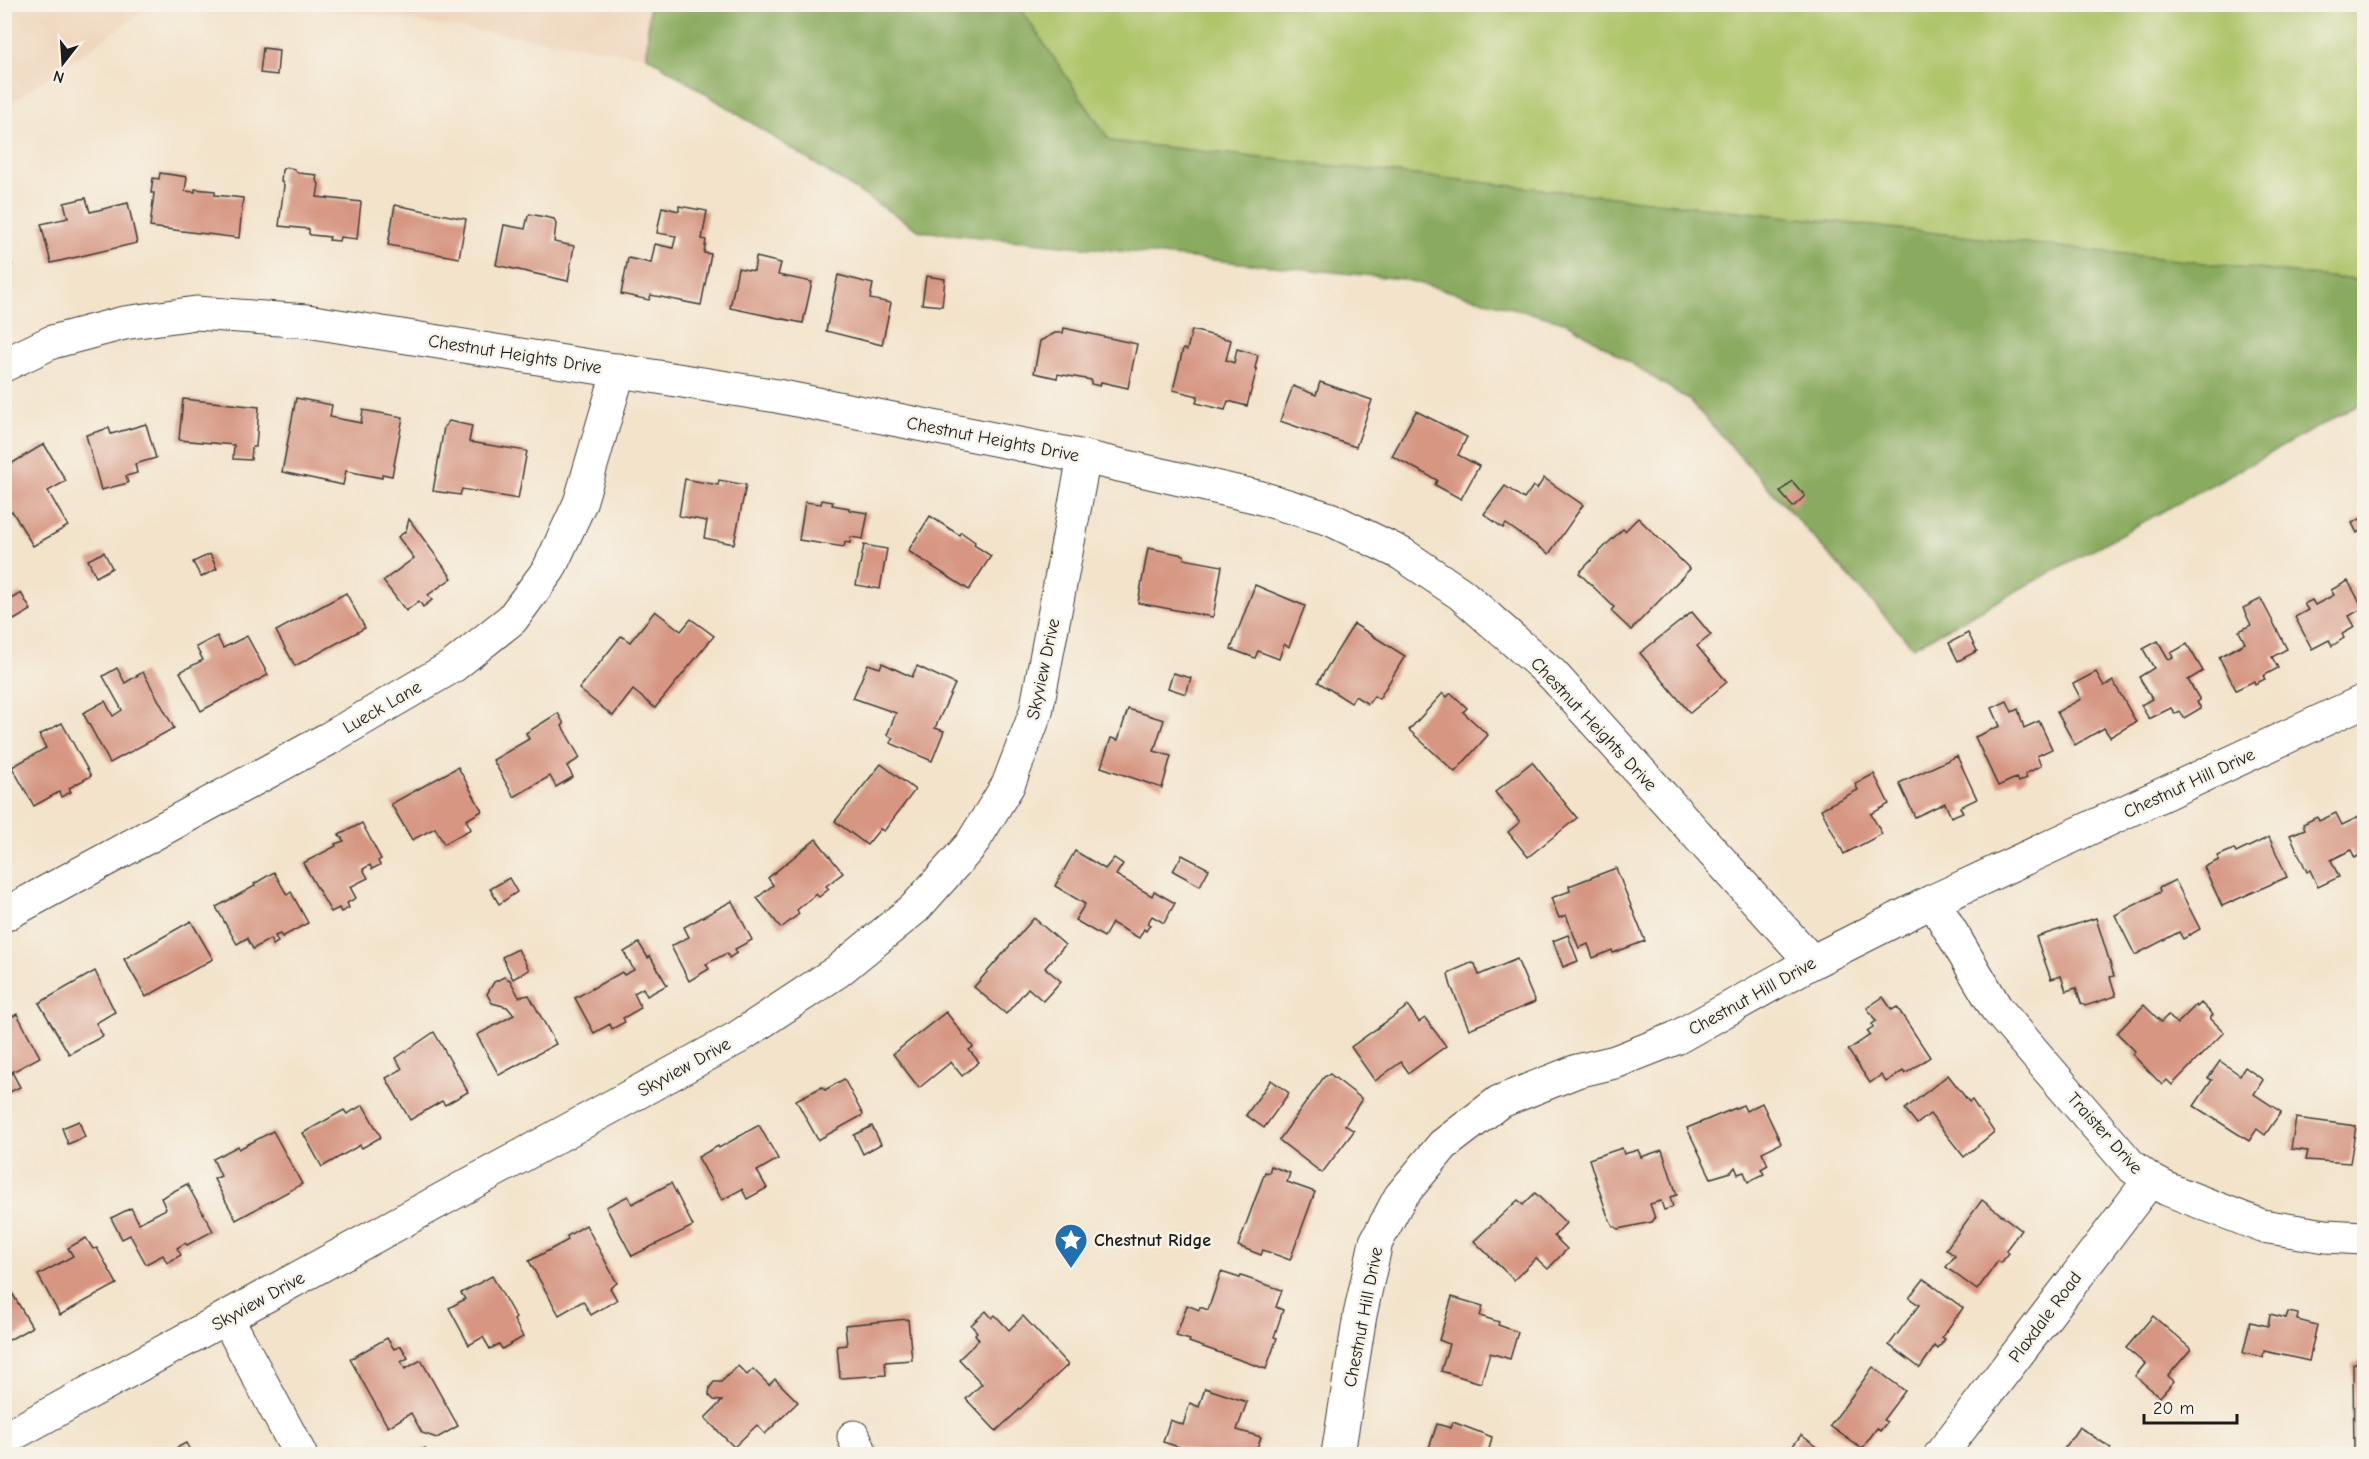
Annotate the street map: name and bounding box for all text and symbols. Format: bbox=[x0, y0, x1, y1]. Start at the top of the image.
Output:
north arrow bbox=[33, 33, 93, 93]
text: N bbox=[51, 66, 67, 87]
street label: Chestnut Heights Drive bbox=[427, 330, 603, 379]
street label: Chestnut Heights Drive bbox=[905, 412, 1081, 467]
street label: Skyview Drive bbox=[1023, 617, 1064, 722]
street label: Chestnut Heights Drive bbox=[1526, 653, 1661, 796]
street label: Lueck Lane bbox=[339, 676, 425, 738]
street label: Chestnut Hill Drive bbox=[2120, 744, 2258, 823]
street label: Chestnut Hill Drive bbox=[1685, 953, 1820, 1040]
street label: Skyview Drive bbox=[634, 1033, 734, 1102]
street label: Traister Drive bbox=[2062, 1088, 2147, 1178]
place icon: Chestnut Ridge bbox=[1053, 1222, 1089, 1269]
place label: Chestnut Ridge bbox=[1094, 1230, 1211, 1251]
street label: Chestnut Hill Drive bbox=[1340, 1245, 1387, 1389]
street label: Skyview Drive bbox=[208, 1267, 308, 1336]
street label: Plaxdale Road bbox=[2004, 1268, 2086, 1367]
scale bar bbox=[2144, 1387, 2237, 1425]
text: 20 m bbox=[2153, 1398, 2194, 1419]

